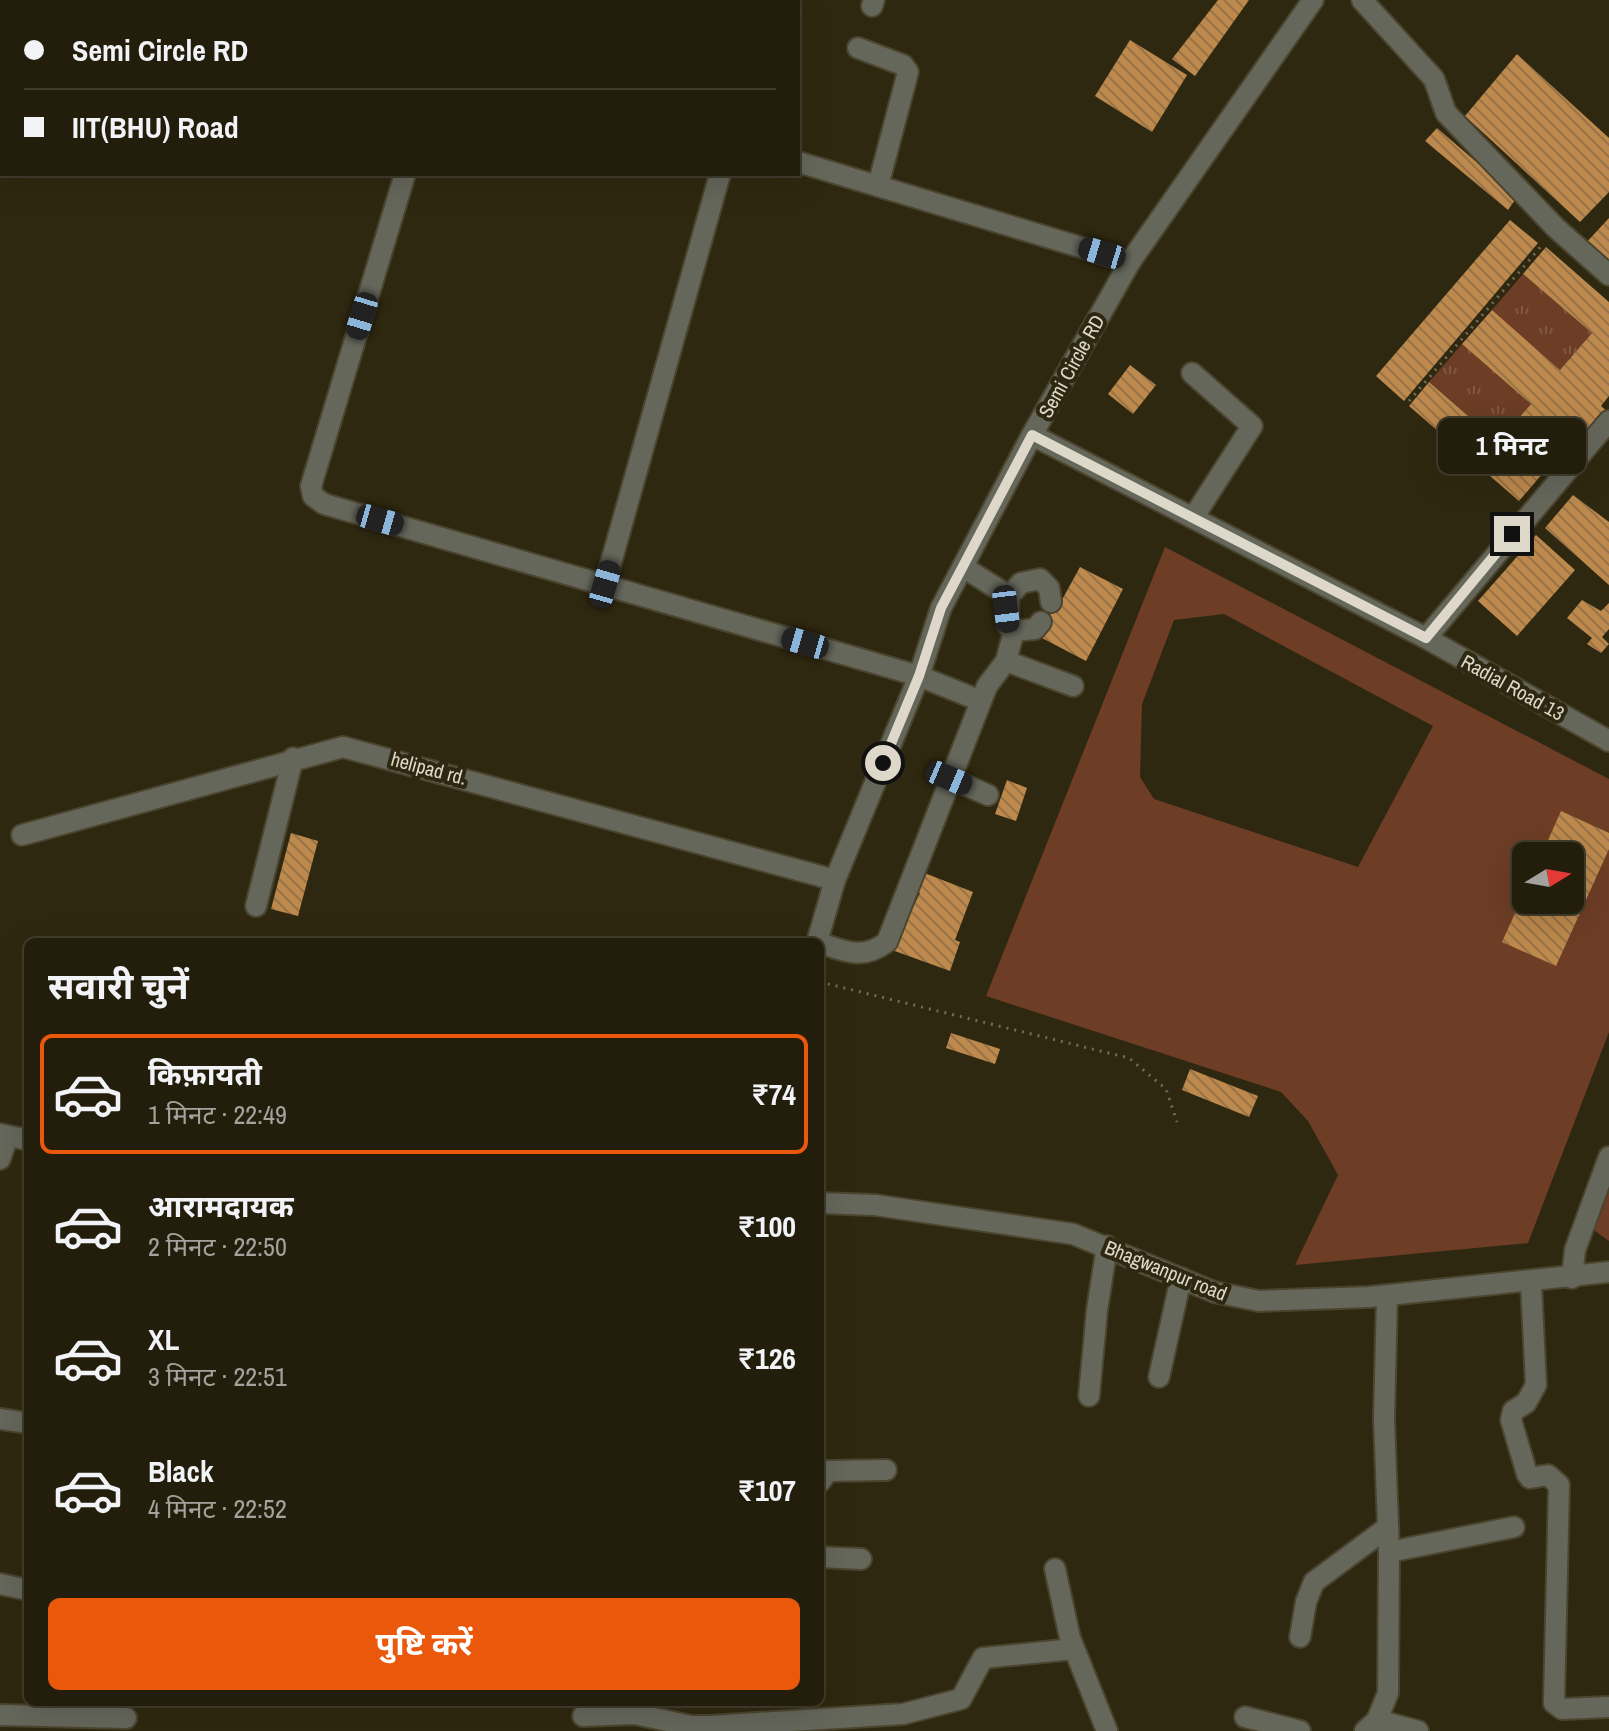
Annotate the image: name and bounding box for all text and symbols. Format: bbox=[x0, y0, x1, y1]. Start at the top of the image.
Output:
text: Semi Circle RD bbox=[72, 30, 248, 70]
text: IIT(BHU) Road bbox=[72, 107, 239, 147]
car bbox=[1076, 235, 1128, 271]
car bbox=[344, 290, 380, 342]
street label: Semi Circle RD bbox=[1032, 310, 1110, 422]
callout: 1 मिनट bbox=[1438, 418, 1586, 474]
text: 1 मिनट bbox=[1476, 428, 1548, 463]
car bbox=[354, 502, 406, 538]
route end bbox=[1494, 516, 1530, 552]
car bbox=[587, 558, 623, 610]
car bbox=[991, 584, 1021, 634]
car bbox=[779, 625, 831, 661]
street label: Radial Road 13 bbox=[1457, 648, 1569, 726]
street label: helipad rd. bbox=[388, 745, 470, 791]
route start bbox=[865, 745, 901, 781]
car bbox=[922, 758, 976, 798]
north arrow bbox=[1512, 842, 1584, 914]
map controls bbox=[1512, 842, 1584, 914]
text: सवारी चुनें bbox=[48, 962, 189, 1010]
text: किफ़ायती bbox=[148, 1054, 262, 1094]
icon: car bbox=[52, 1058, 124, 1130]
text: ₹74 bbox=[751, 1074, 796, 1114]
text: 1 मिनट · 22:49 bbox=[148, 1097, 287, 1132]
text: आरामदायक bbox=[148, 1186, 294, 1226]
icon: car bbox=[52, 1190, 124, 1262]
text: ₹100 bbox=[738, 1206, 796, 1246]
text: 2 मिनट · 22:50 bbox=[148, 1229, 287, 1264]
street label: Bhagwanpur road bbox=[1101, 1233, 1231, 1307]
text: XL bbox=[148, 1319, 179, 1359]
icon: car bbox=[52, 1322, 124, 1394]
text: ₹126 bbox=[738, 1338, 796, 1378]
text: 3 मिनट · 22:51 bbox=[148, 1359, 287, 1394]
text: Black bbox=[148, 1451, 214, 1491]
icon: car bbox=[52, 1454, 124, 1526]
text: ₹107 bbox=[738, 1470, 796, 1510]
text: 4 मिनट · 22:52 bbox=[148, 1491, 287, 1526]
button: पुष्टि करें bbox=[48, 1598, 800, 1690]

